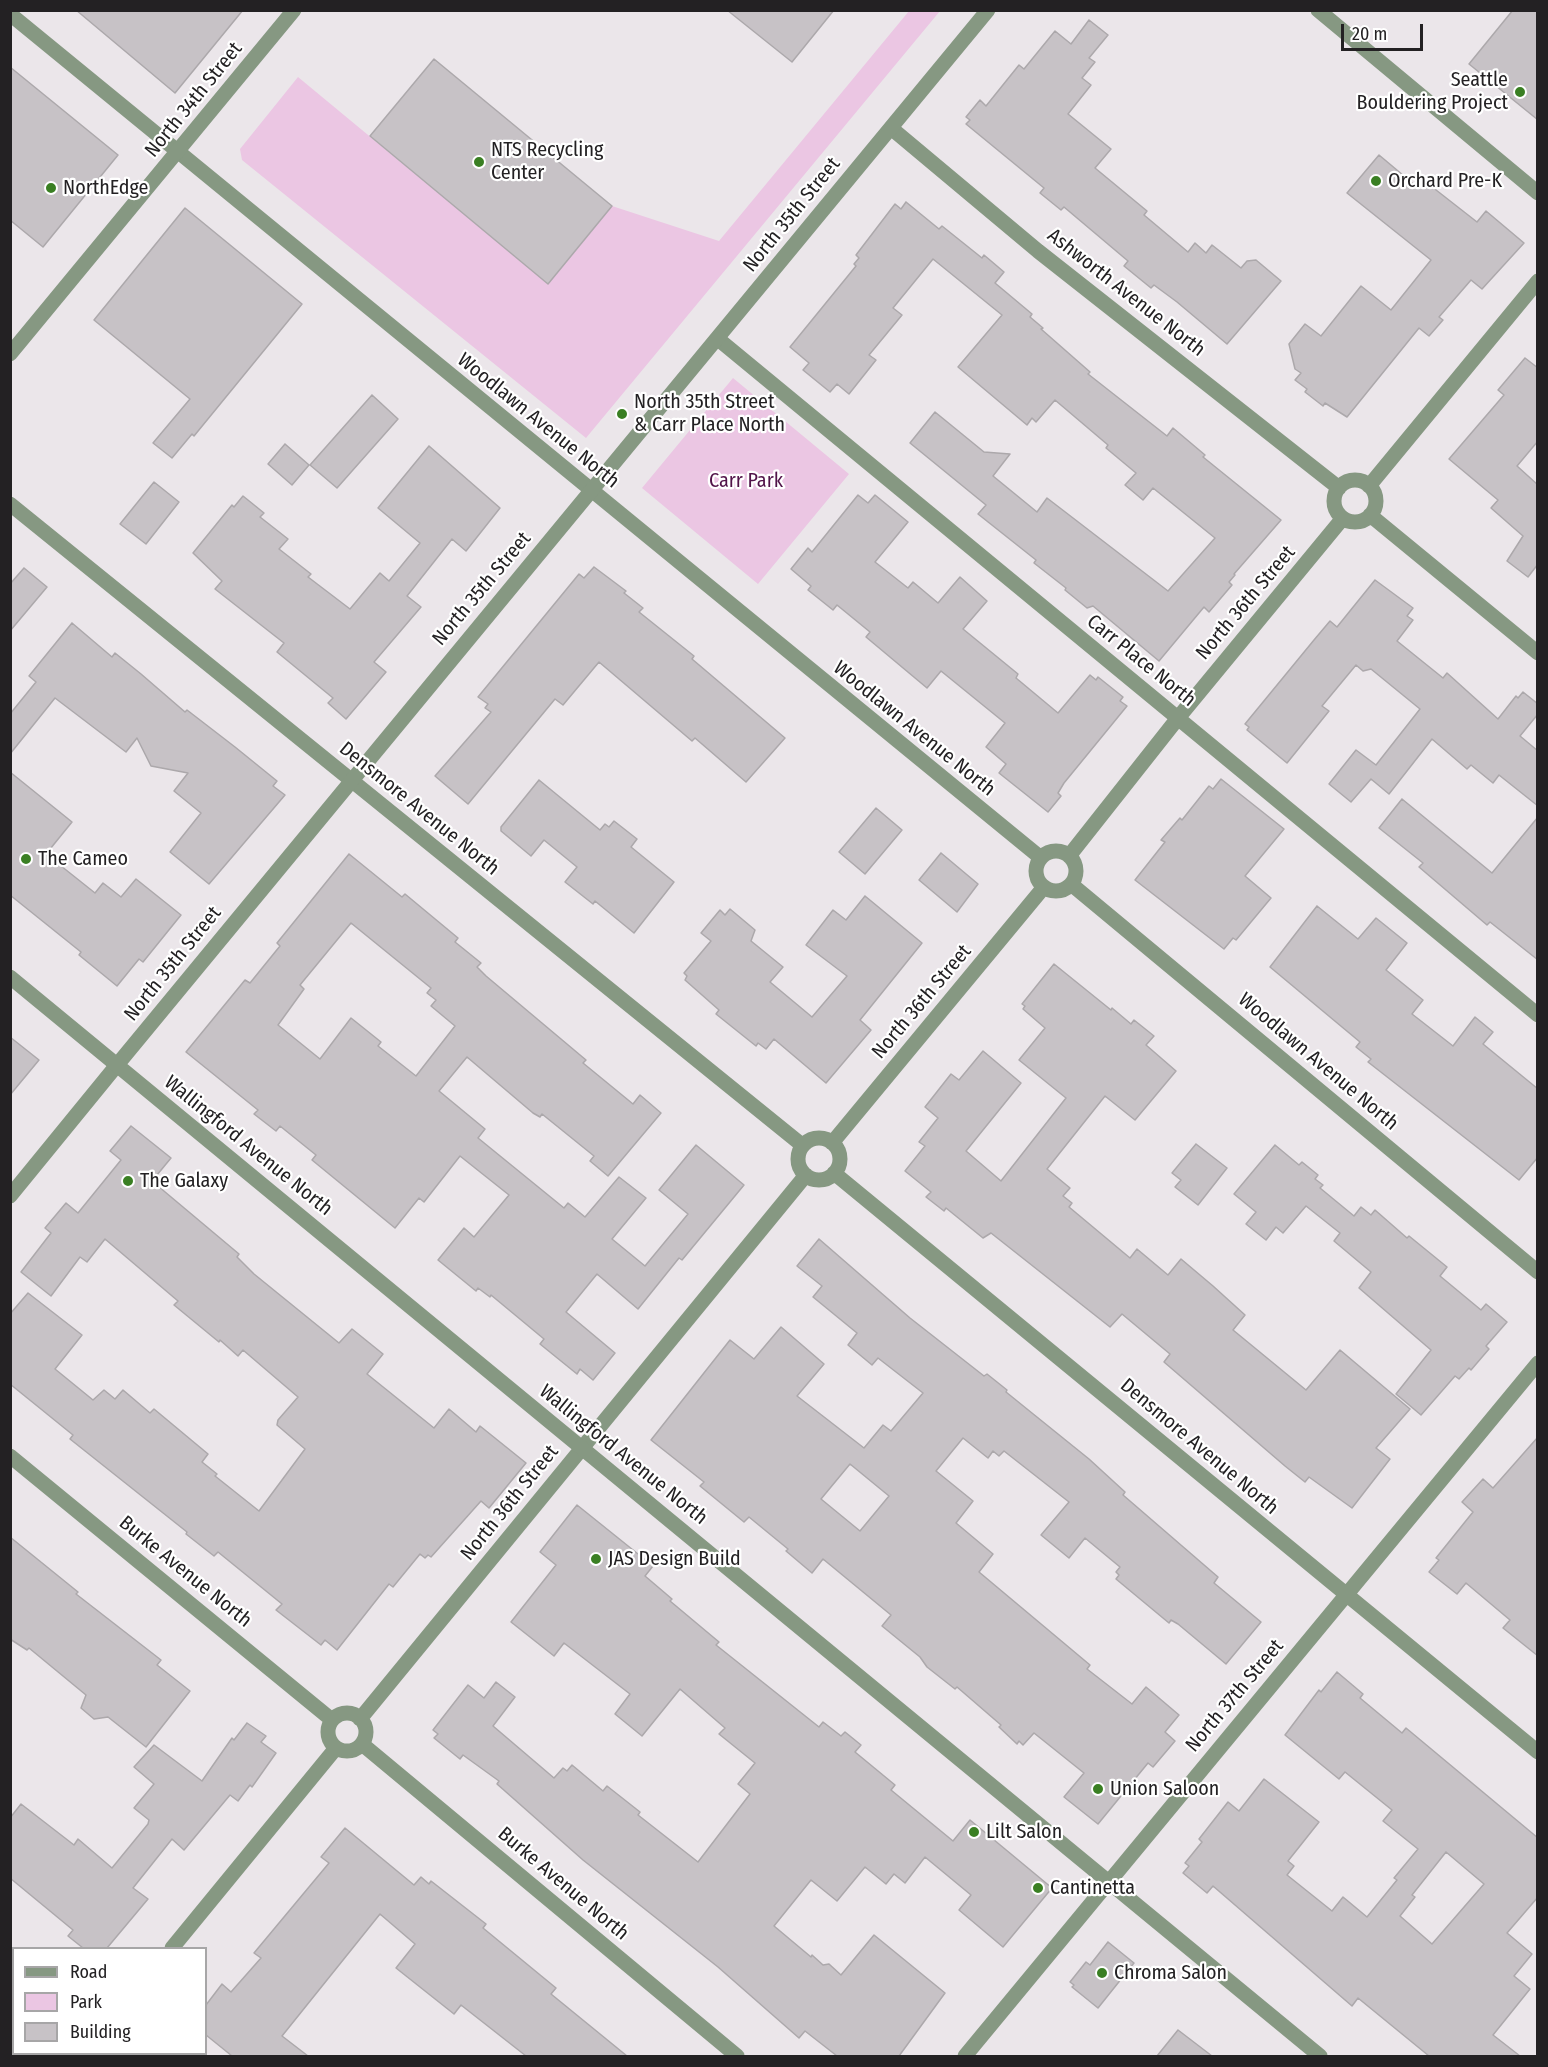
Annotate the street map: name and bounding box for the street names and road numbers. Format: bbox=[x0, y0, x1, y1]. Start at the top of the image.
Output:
street label: North 34th Street bbox=[140, 38, 248, 162]
street label: North 35th Street bbox=[738, 153, 846, 277]
street label: Ashworth Avenue North bbox=[1042, 224, 1210, 362]
street label: Woodlawn Avenue North bbox=[452, 348, 624, 494]
street label: North 35th Street bbox=[428, 527, 536, 651]
street label: North 36th Street bbox=[1191, 541, 1301, 665]
street label: Carr Place North bbox=[1082, 610, 1200, 712]
street label: Woodlawn Avenue North bbox=[828, 656, 1000, 802]
street label: Densmore Avenue North bbox=[334, 737, 504, 881]
street label: North 35th Street bbox=[119, 902, 227, 1026]
street label: North 36th Street bbox=[867, 940, 977, 1064]
street label: Woodlawn Avenue North bbox=[1233, 988, 1403, 1136]
street label: Wallingford Avenue North bbox=[159, 1071, 337, 1221]
street label: Densmore Avenue North bbox=[1115, 1374, 1283, 1520]
street label: Wallingford Avenue North bbox=[534, 1380, 712, 1530]
street label: North 36th Street bbox=[456, 1441, 564, 1565]
street label: Burke Avenue North bbox=[114, 1511, 256, 1633]
street label: North 37th Street bbox=[1181, 1635, 1289, 1757]
street label: Burke Avenue North bbox=[493, 1822, 633, 1946]

